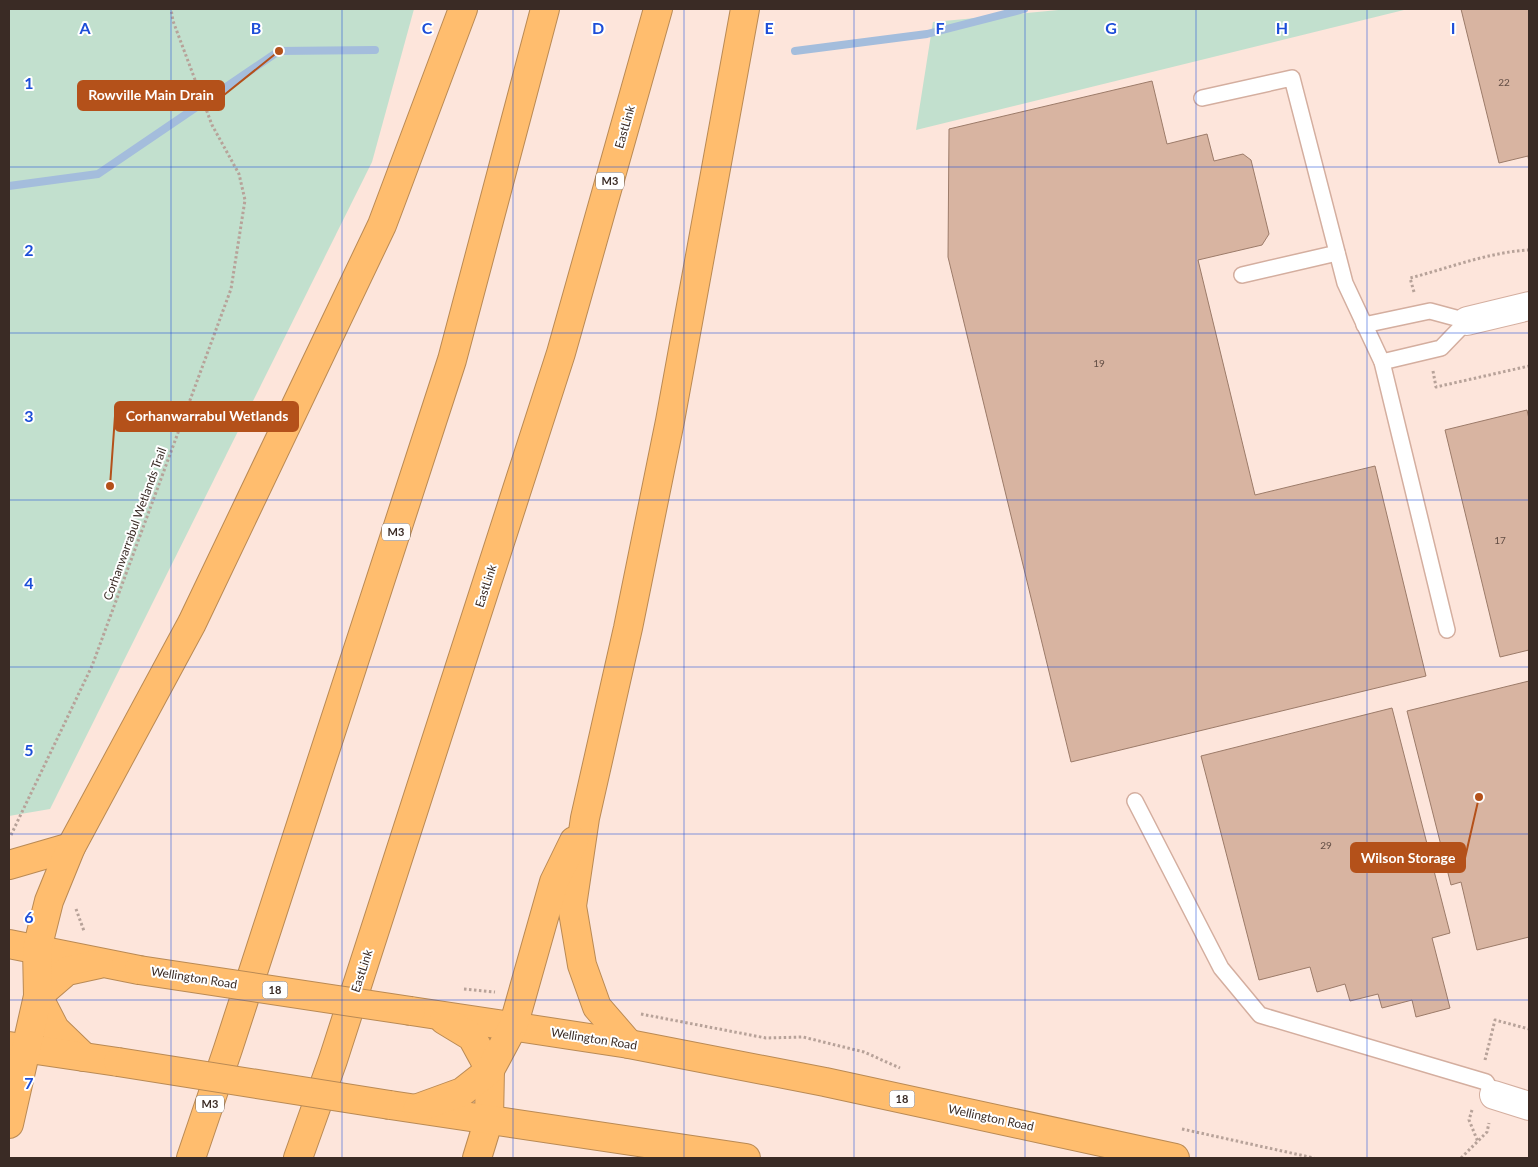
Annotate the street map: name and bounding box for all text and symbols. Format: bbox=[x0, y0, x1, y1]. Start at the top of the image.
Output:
text: A bbox=[78, 18, 91, 37]
text: B bbox=[251, 18, 261, 37]
text: C bbox=[422, 18, 433, 37]
text: D bbox=[592, 18, 604, 37]
text: E bbox=[764, 18, 774, 37]
text: F bbox=[935, 18, 945, 37]
text: G bbox=[1105, 18, 1117, 37]
text: H bbox=[1276, 18, 1288, 37]
text: I bbox=[1451, 18, 1455, 37]
text: 1 bbox=[24, 73, 34, 92]
house number: 22 bbox=[1498, 76, 1510, 88]
callout: Rowville Main Drain bbox=[78, 81, 224, 110]
text: Rowville Main Drain bbox=[88, 86, 214, 103]
street label: EastLink bbox=[611, 103, 638, 150]
road number: M3 bbox=[596, 172, 624, 190]
text: 2 bbox=[24, 240, 34, 259]
house number: 19 bbox=[1093, 357, 1105, 369]
callout: Corhanwarrabul Wetlands bbox=[115, 402, 298, 431]
text: 3 bbox=[24, 406, 34, 425]
text: Corhanwarrabul Wetlands bbox=[126, 407, 288, 424]
street label: Corhanwarrabul Wetlands Trail bbox=[100, 445, 169, 602]
road number: M3 bbox=[382, 524, 410, 540]
house number: 17 bbox=[1494, 534, 1506, 546]
street label: EastLink bbox=[472, 562, 500, 609]
text: 4 bbox=[24, 573, 34, 592]
text: 5 bbox=[24, 740, 34, 759]
house number: 29 bbox=[1320, 839, 1332, 851]
callout: Wilson Storage bbox=[1351, 843, 1465, 872]
text: Wilson Storage bbox=[1361, 849, 1456, 866]
text: 6 bbox=[24, 907, 34, 926]
street label: EastLink bbox=[348, 947, 376, 994]
street label: Wellington Road bbox=[150, 963, 238, 992]
road number: 18 bbox=[262, 982, 288, 998]
street label: Wellington Road bbox=[550, 1024, 638, 1053]
text: 7 bbox=[24, 1073, 34, 1092]
road number: 18 bbox=[890, 1090, 914, 1108]
road number: M3 bbox=[196, 1096, 224, 1112]
street label: Wellington Road bbox=[947, 1101, 1035, 1134]

